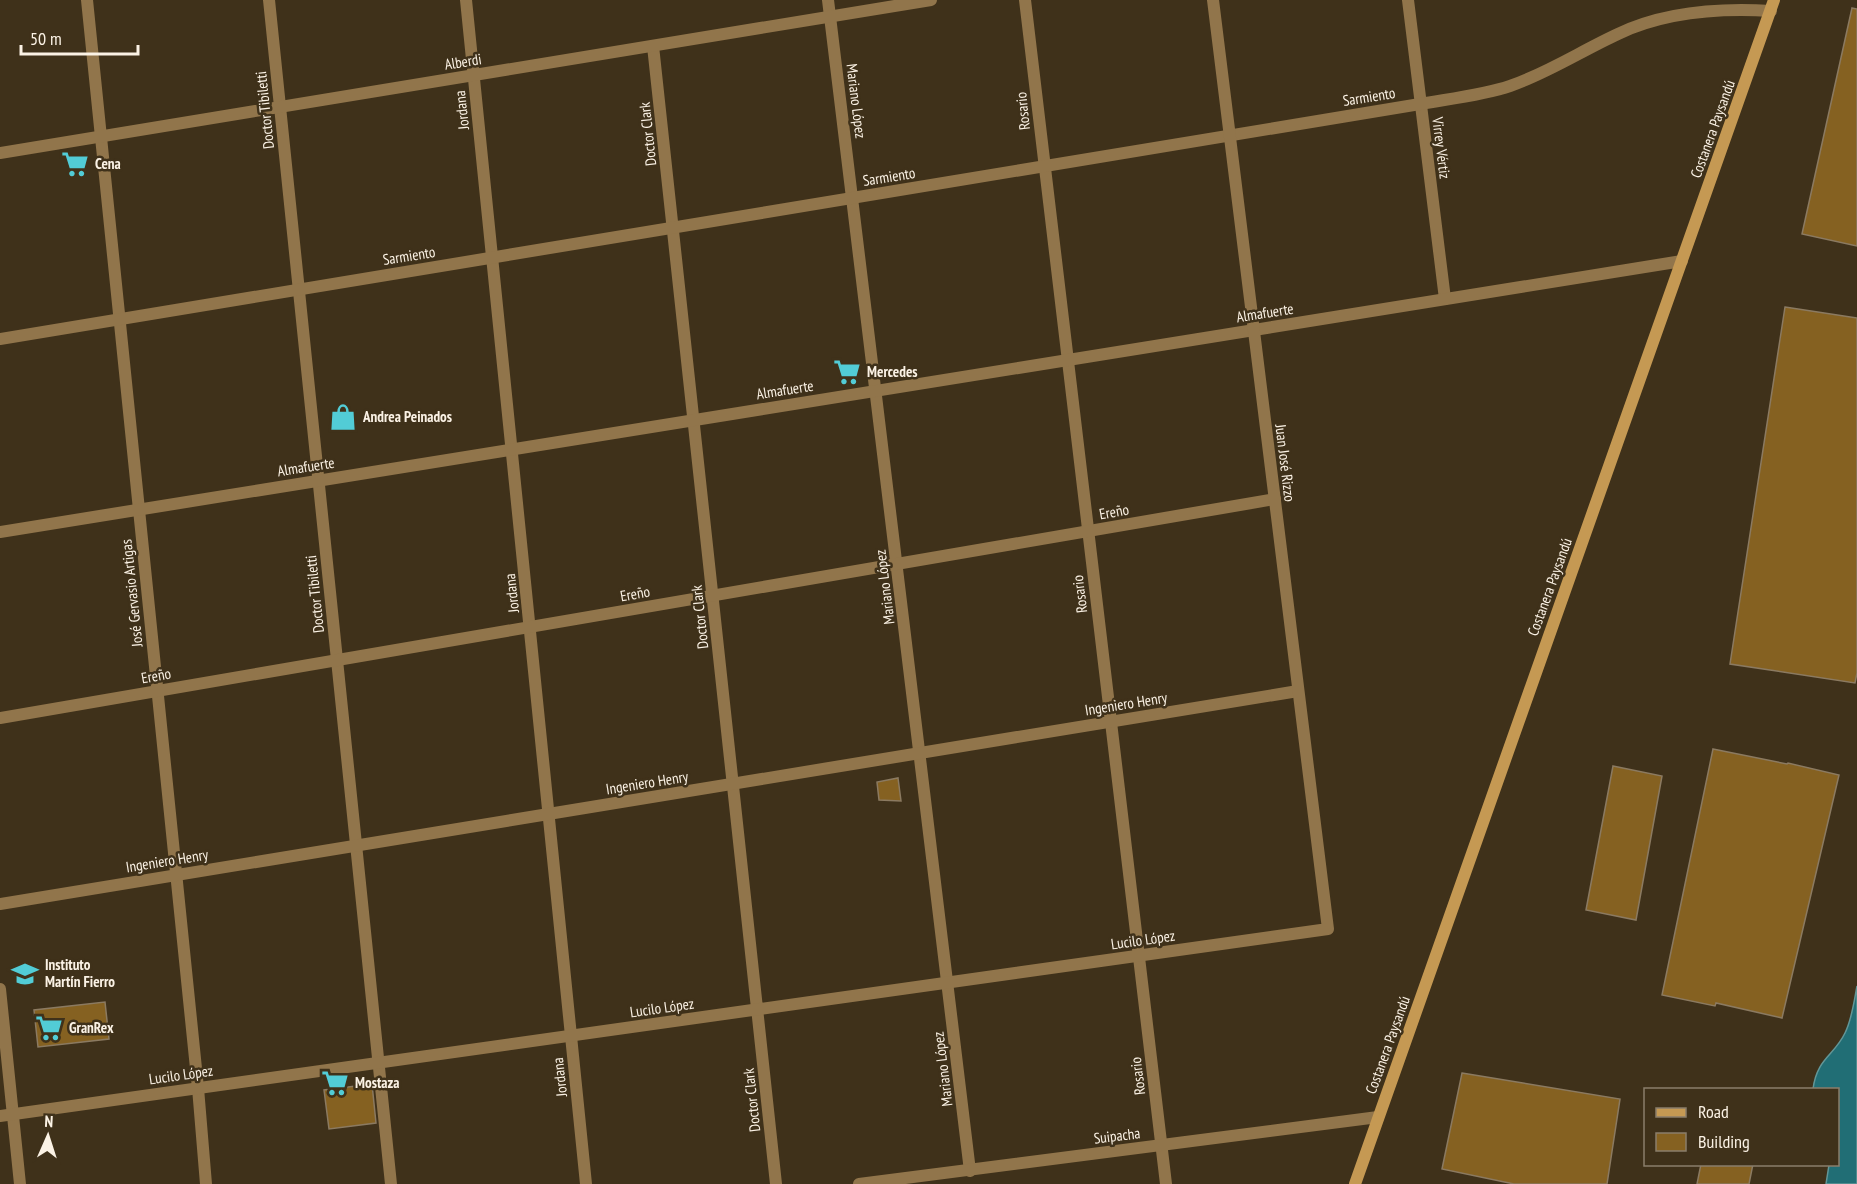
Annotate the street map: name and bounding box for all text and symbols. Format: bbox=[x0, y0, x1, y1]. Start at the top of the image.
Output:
scale bar bbox=[21, 18, 138, 56]
text: 50 m bbox=[30, 27, 62, 50]
street label: Alberdi bbox=[443, 49, 483, 74]
street label: Mariano López bbox=[842, 62, 871, 139]
street label: Doctor Tibiletti bbox=[251, 70, 278, 150]
street label: Costanera Paysandú bbox=[1686, 77, 1739, 180]
street label: Sarmiento bbox=[1341, 83, 1396, 110]
street label: Jordana bbox=[450, 90, 473, 132]
street label: Rosario bbox=[1011, 91, 1034, 131]
street label: Doctor Clark bbox=[635, 101, 660, 167]
street label: Virrey Vértiz bbox=[1428, 115, 1455, 180]
supermarket icon: Cena bbox=[60, 149, 90, 179]
place label: Cena bbox=[95, 154, 121, 173]
street label: Sarmiento bbox=[861, 163, 916, 190]
street label: Sarmiento bbox=[381, 242, 436, 269]
street label: Almafuerte bbox=[1235, 299, 1295, 326]
supermarket icon: Mercedes bbox=[832, 357, 862, 387]
place label: Mercedes bbox=[867, 362, 918, 381]
street label: Almafuerte bbox=[755, 376, 815, 403]
shop icon: Andrea Peinados bbox=[328, 402, 358, 432]
place label: Andrea Peinados bbox=[362, 407, 452, 426]
street label: Juan José Rizzo bbox=[1271, 422, 1300, 503]
street label: Almafuerte bbox=[276, 453, 336, 480]
street label: Ereño bbox=[1098, 500, 1130, 523]
street label: Costanera Paysandú bbox=[1523, 535, 1576, 638]
street label: José Gervasio Artigas bbox=[116, 538, 147, 649]
street label: Mariano López bbox=[870, 549, 899, 626]
street label: Doctor Tibiletti bbox=[301, 554, 328, 634]
street label: Jordana bbox=[500, 573, 523, 615]
street label: Rosario bbox=[1068, 574, 1091, 614]
street label: Ereño bbox=[619, 582, 651, 605]
street label: Doctor Clark bbox=[687, 584, 712, 650]
street label: Ereño bbox=[140, 664, 172, 687]
street label: Ingeniero Henry bbox=[1083, 688, 1169, 719]
street label: Ingeniero Henry bbox=[604, 767, 690, 798]
street label: Ingeniero Henry bbox=[124, 845, 210, 876]
street label: Lucilo López bbox=[1110, 926, 1176, 953]
place label: Instituto Martín Fierro bbox=[45, 955, 115, 991]
school or university icon: Instituto Martín Fierro bbox=[10, 959, 40, 989]
street label: Costanera Paysandú bbox=[1361, 993, 1414, 1096]
street label: Lucilo López bbox=[629, 994, 695, 1021]
supermarket icon: GranRex bbox=[34, 1013, 64, 1043]
place label: GranRex bbox=[69, 1018, 114, 1037]
street label: Mariano López bbox=[928, 1031, 957, 1108]
street label: Rosario bbox=[1126, 1056, 1149, 1096]
street label: Jordana bbox=[548, 1057, 571, 1099]
street label: Lucilo López bbox=[148, 1061, 214, 1088]
street label: Doctor Clark bbox=[739, 1067, 764, 1133]
supermarket icon: Mostaza bbox=[320, 1068, 350, 1098]
place label: Mostaza bbox=[355, 1073, 399, 1092]
legend bbox=[1644, 1088, 1839, 1166]
text: Road bbox=[1698, 1100, 1729, 1123]
north arrow bbox=[18, 1106, 78, 1166]
text: N bbox=[44, 1111, 54, 1131]
street label: Suipacha bbox=[1093, 1123, 1141, 1148]
text: Building bbox=[1698, 1130, 1750, 1153]

